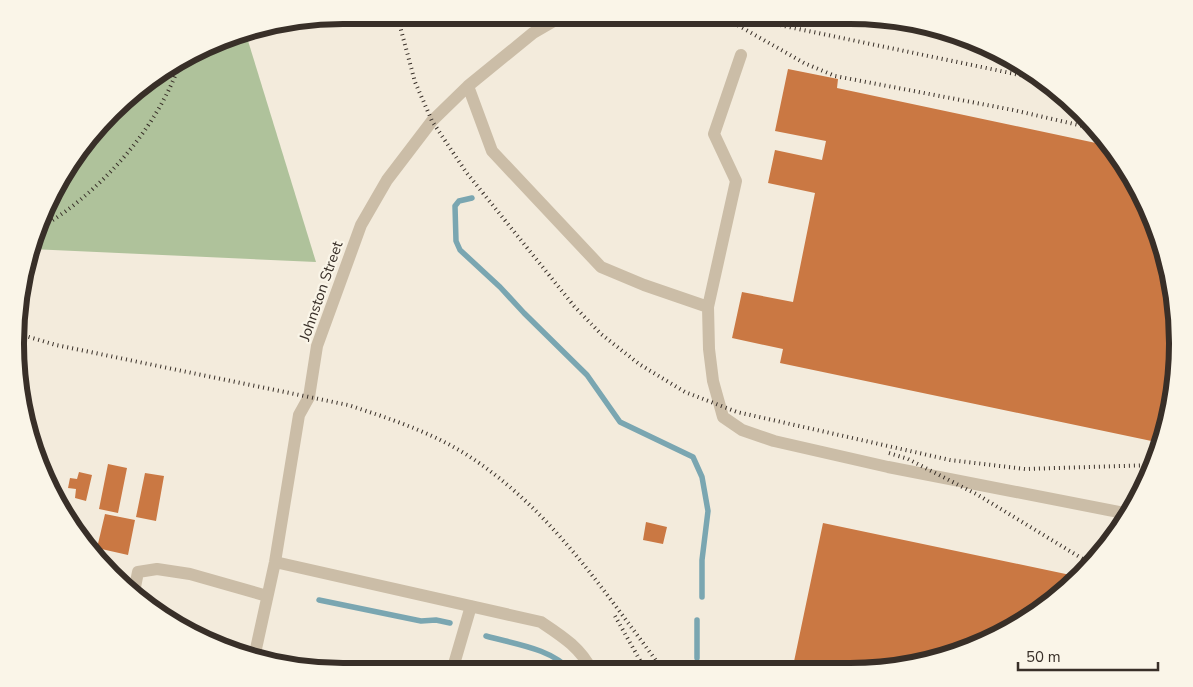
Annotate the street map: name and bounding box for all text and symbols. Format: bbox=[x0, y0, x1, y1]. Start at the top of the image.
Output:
street label: Johnston Street bbox=[294, 238, 348, 344]
scale bar bbox=[1018, 640, 1158, 672]
text: 50 m bbox=[1026, 647, 1061, 667]

